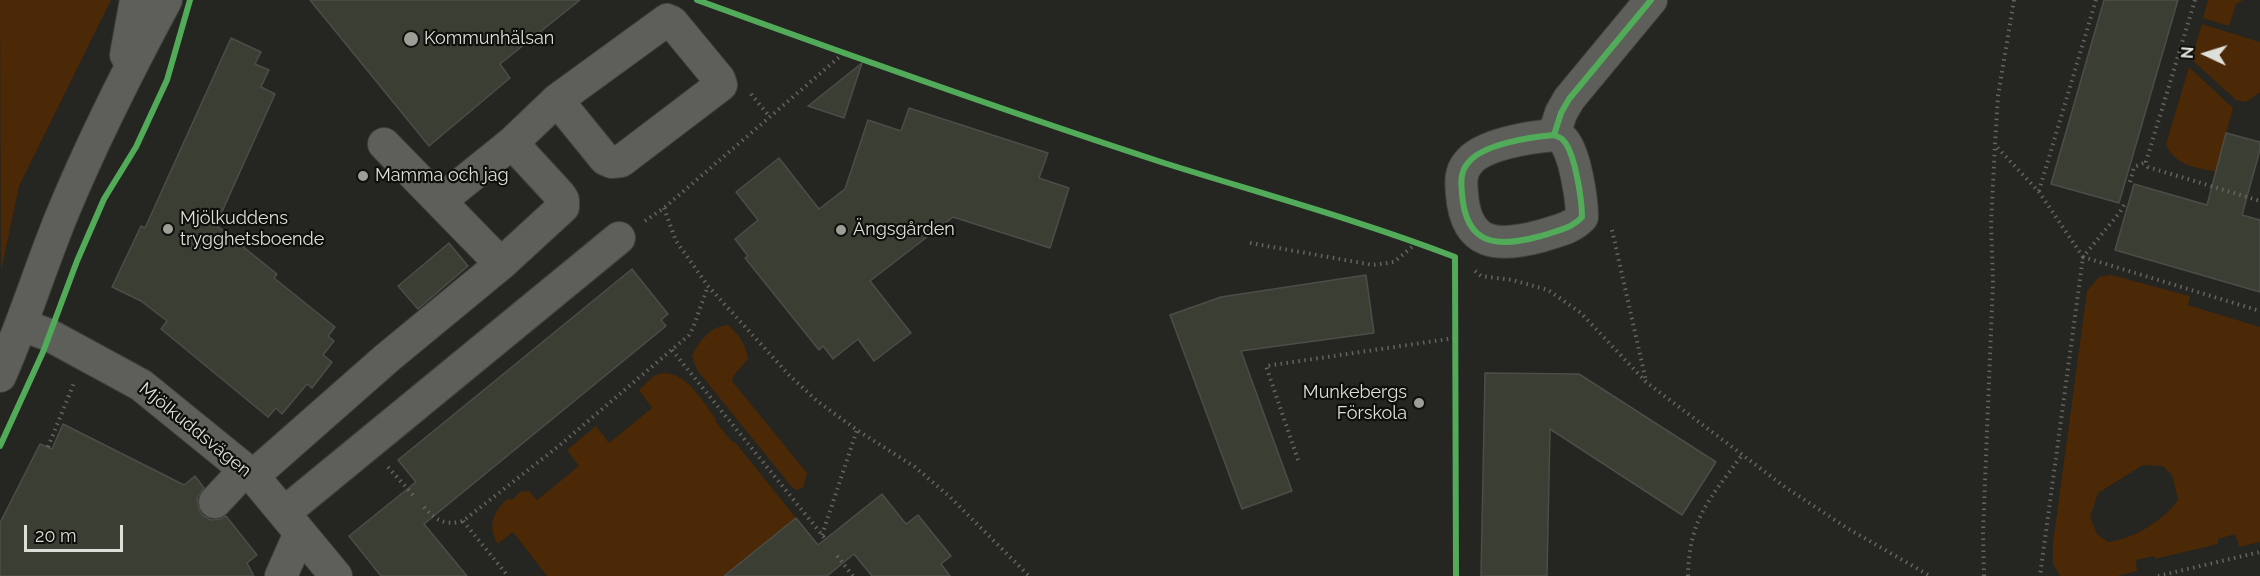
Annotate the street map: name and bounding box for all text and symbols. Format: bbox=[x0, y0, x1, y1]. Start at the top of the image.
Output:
north arrow bbox=[2176, 24, 2236, 84]
place label: Kommunhälsan bbox=[424, 28, 554, 50]
marker: Kommunhälsan bbox=[402, 30, 420, 48]
text: N bbox=[2178, 46, 2197, 59]
place label: Mamma och jag bbox=[375, 165, 509, 187]
marker: Mamma och jag bbox=[356, 169, 370, 183]
place label: Mjölkuddens trygghetsboende bbox=[180, 208, 324, 250]
place label: Ängsgården bbox=[853, 219, 955, 241]
marker: Mjölkuddens trygghetsboende bbox=[161, 222, 175, 236]
marker: Ängsgården bbox=[834, 223, 848, 237]
street label: Mjölkuddsvägen bbox=[135, 378, 255, 482]
place label: Munkebergs Förskola bbox=[1303, 382, 1407, 424]
marker: Munkebergs Förskola bbox=[1412, 396, 1426, 410]
scale bar bbox=[27, 513, 126, 551]
text: 20 m bbox=[35, 525, 77, 546]

